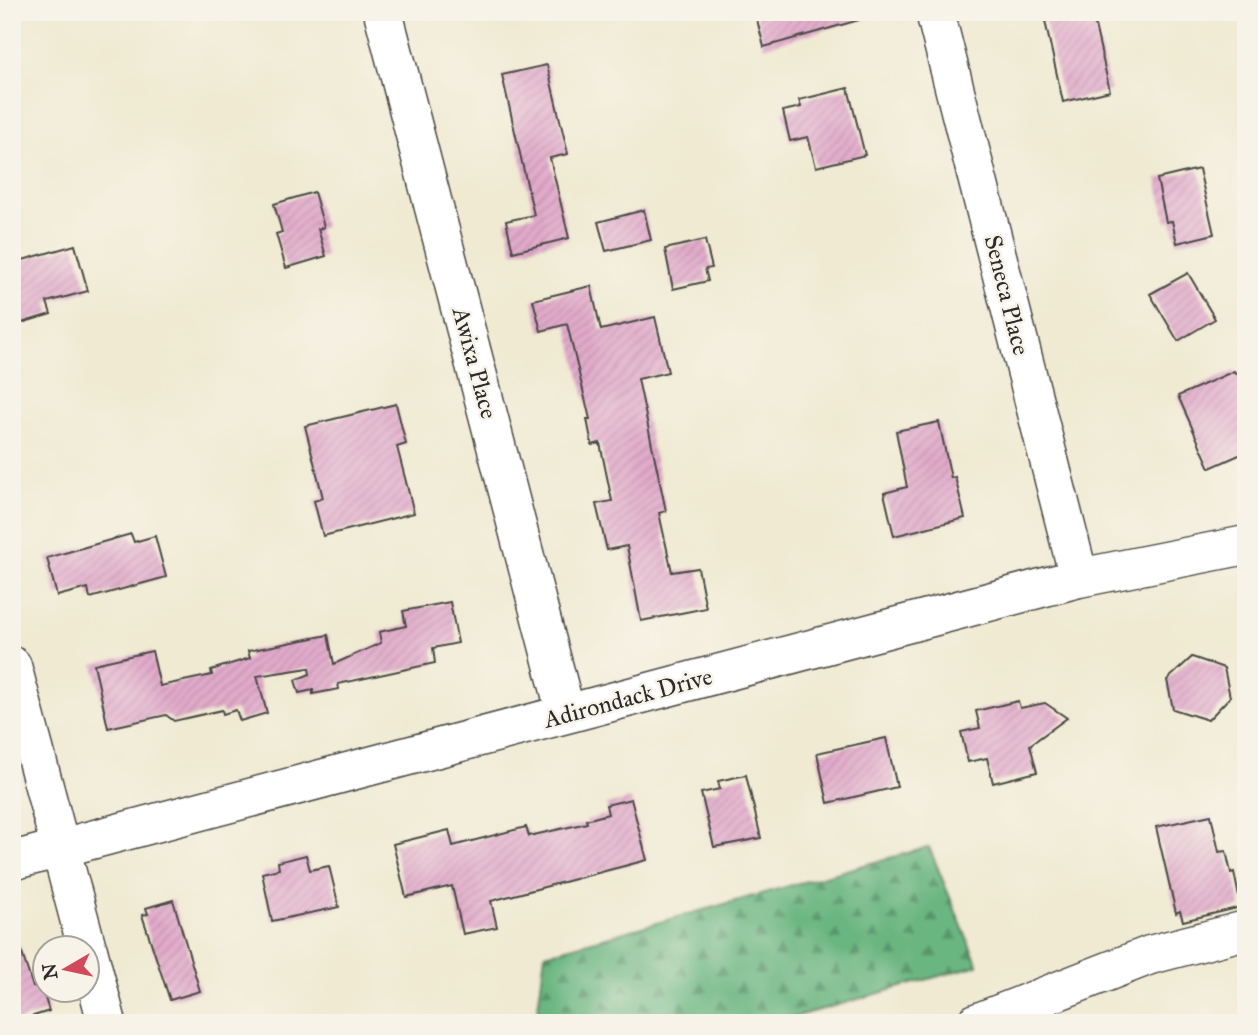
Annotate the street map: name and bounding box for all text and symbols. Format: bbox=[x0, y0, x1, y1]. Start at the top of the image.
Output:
street label: Seneca Place bbox=[978, 232, 1036, 358]
street label: Awixa Place bbox=[445, 303, 504, 422]
street label: Adirondack Drive bbox=[540, 661, 715, 735]
north arrow bbox=[32, 934, 102, 1004]
text: N bbox=[37, 962, 62, 981]

